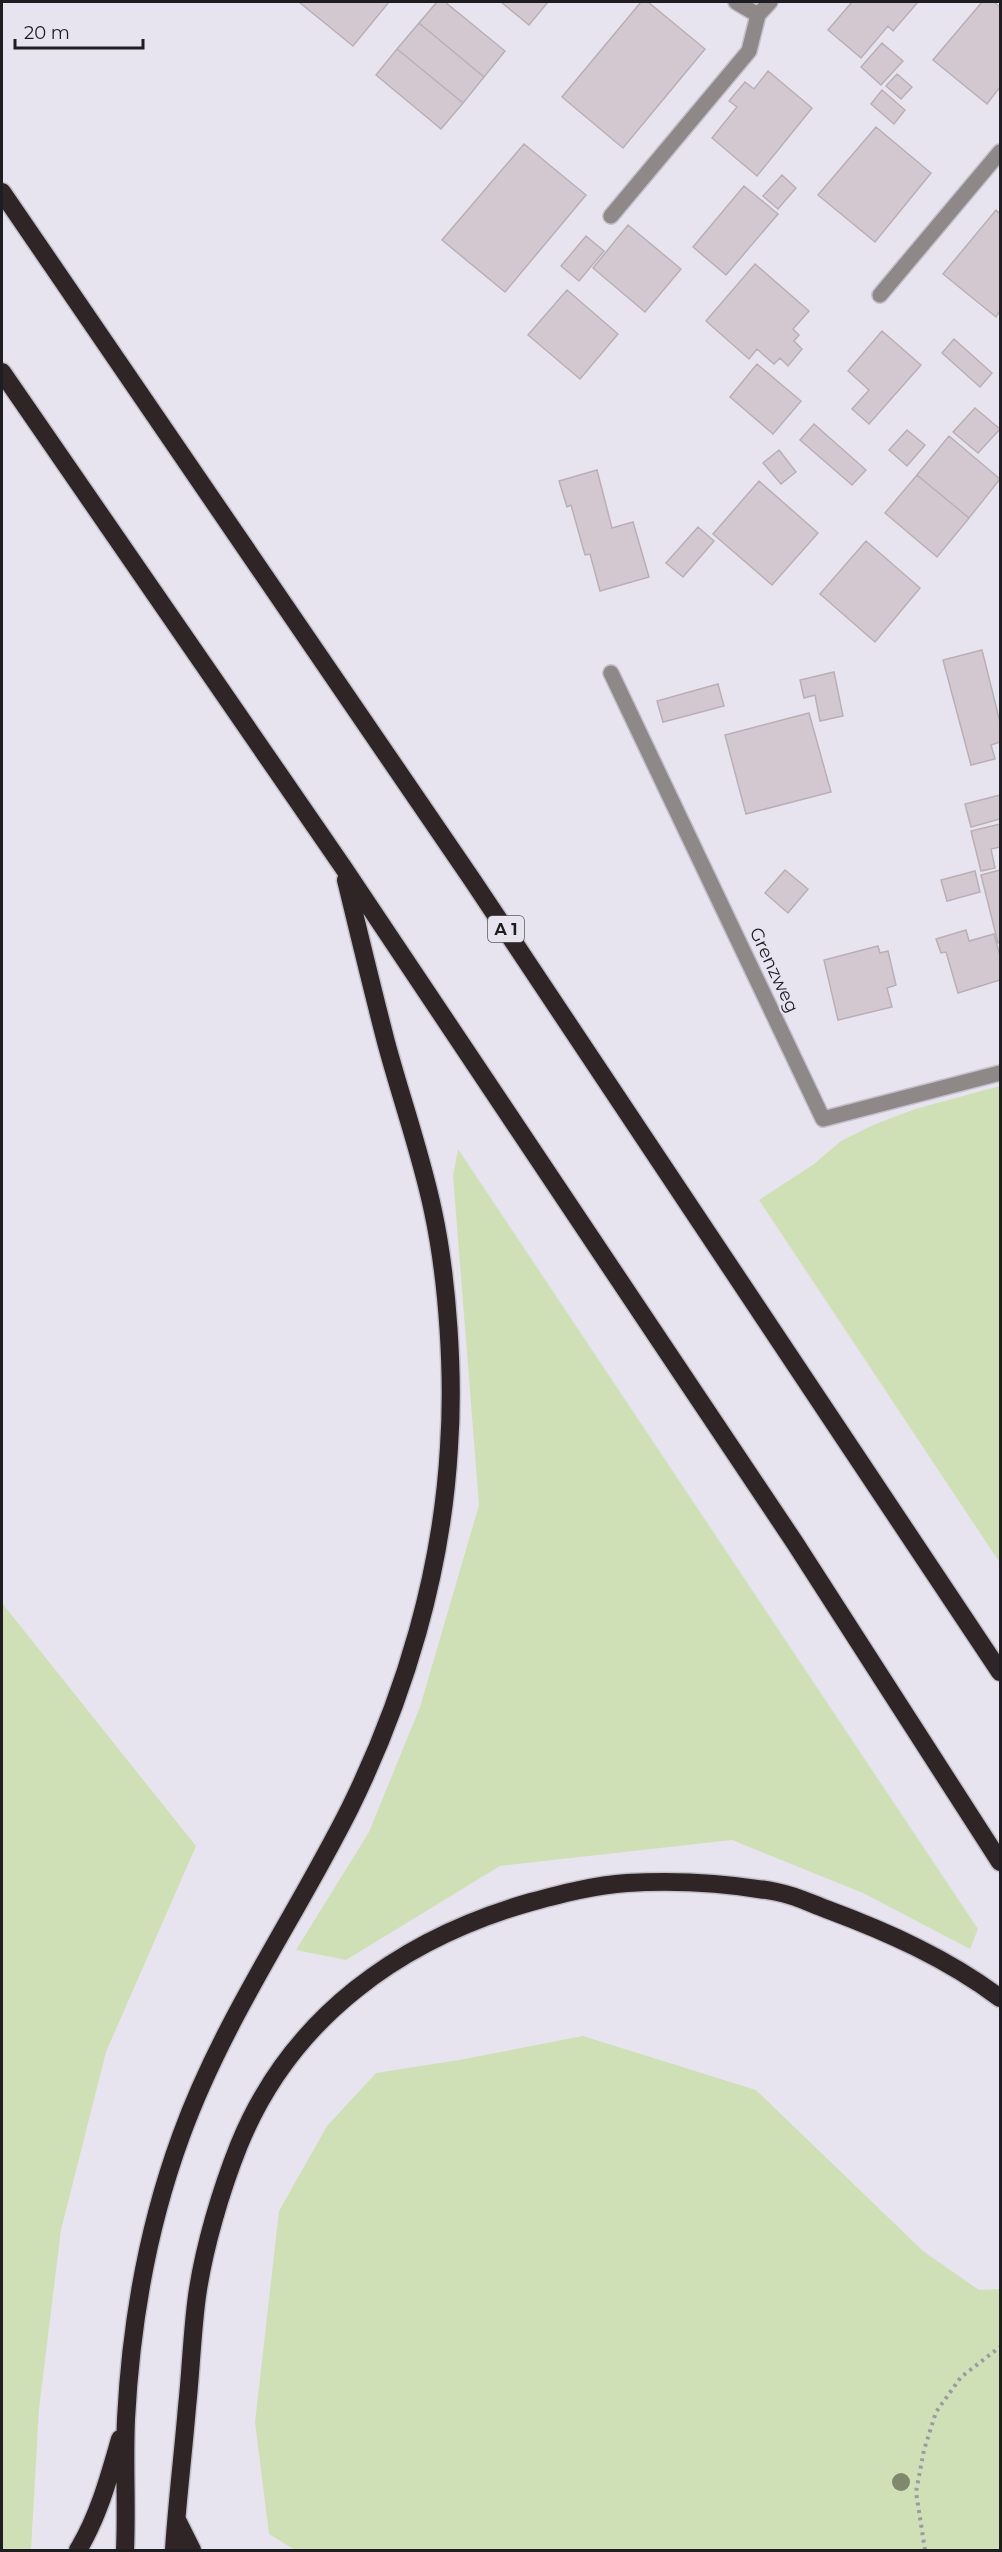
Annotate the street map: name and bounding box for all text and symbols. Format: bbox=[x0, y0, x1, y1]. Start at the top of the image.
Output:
scale bar bbox=[15, 12, 142, 50]
text: 20 m bbox=[24, 22, 70, 44]
road number: A 1 bbox=[488, 916, 524, 942]
street label: Grenzweg bbox=[745, 924, 803, 1016]

